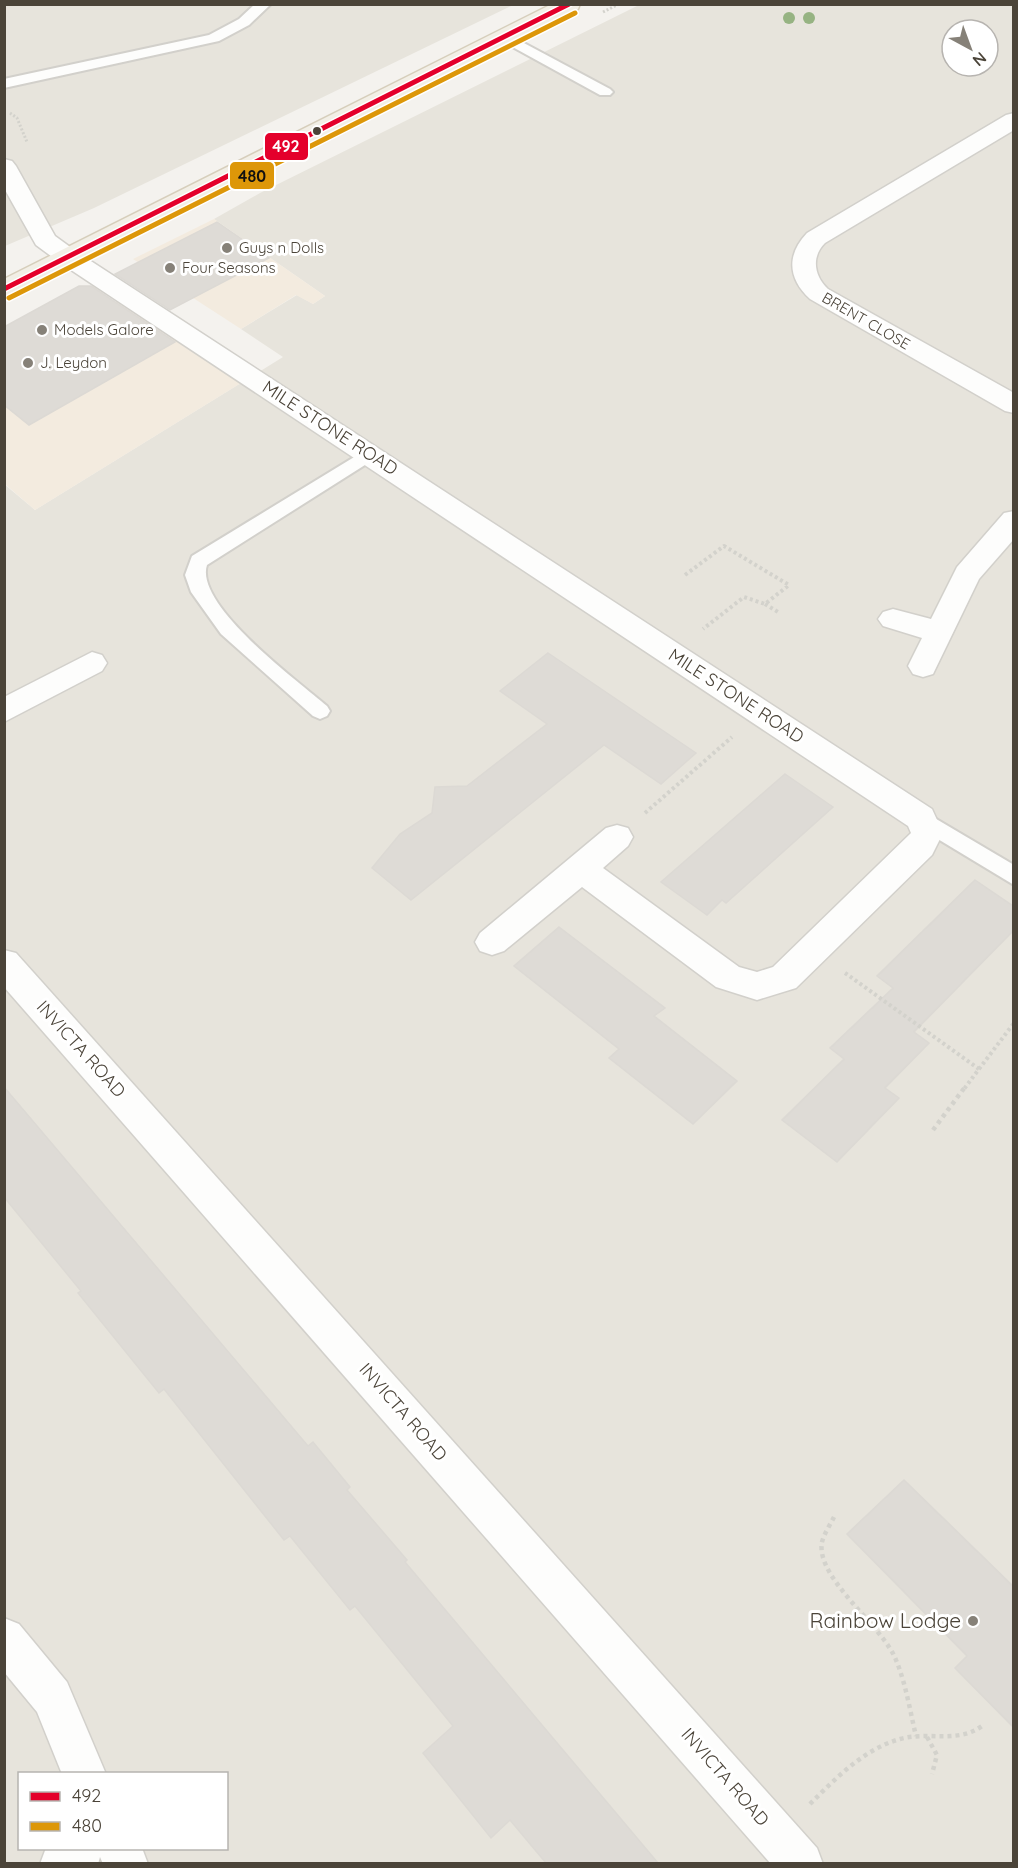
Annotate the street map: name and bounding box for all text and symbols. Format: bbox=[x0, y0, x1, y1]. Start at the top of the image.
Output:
north arrow bbox=[940, 18, 1000, 78]
text: N bbox=[969, 48, 991, 71]
unlabelled marker bbox=[311, 125, 323, 137]
line badge: 492 bbox=[264, 132, 309, 161]
text: 492 bbox=[272, 136, 300, 156]
line badge: 480 bbox=[229, 161, 275, 190]
text: 480 bbox=[238, 166, 266, 186]
place label: Guys n Dolls bbox=[239, 238, 324, 257]
marker: Guys n Dolls bbox=[220, 241, 234, 255]
place label: Four Seasons bbox=[182, 258, 276, 277]
marker: Four Seasons bbox=[163, 261, 177, 275]
street label: BRENT CLOSE bbox=[819, 288, 914, 353]
place label: Models Galore bbox=[54, 320, 154, 339]
marker: Models Galore bbox=[35, 323, 49, 337]
place label: J. Leydon bbox=[40, 353, 107, 372]
marker: J. Leydon bbox=[21, 356, 35, 370]
street label: MILE STONE ROAD bbox=[258, 375, 402, 480]
street label: MILE STONE ROAD bbox=[664, 643, 808, 748]
street label: INVICTA ROAD bbox=[32, 995, 131, 1102]
street label: INVICTA ROAD bbox=[355, 1358, 452, 1465]
place label: Rainbow Lodge bbox=[809, 1607, 961, 1633]
marker: Rainbow Lodge bbox=[966, 1614, 980, 1628]
street label: INVICTA ROAD bbox=[677, 1723, 774, 1830]
legend bbox=[18, 1772, 228, 1850]
text: 492 bbox=[72, 1784, 101, 1807]
text: 480 bbox=[72, 1814, 102, 1837]

